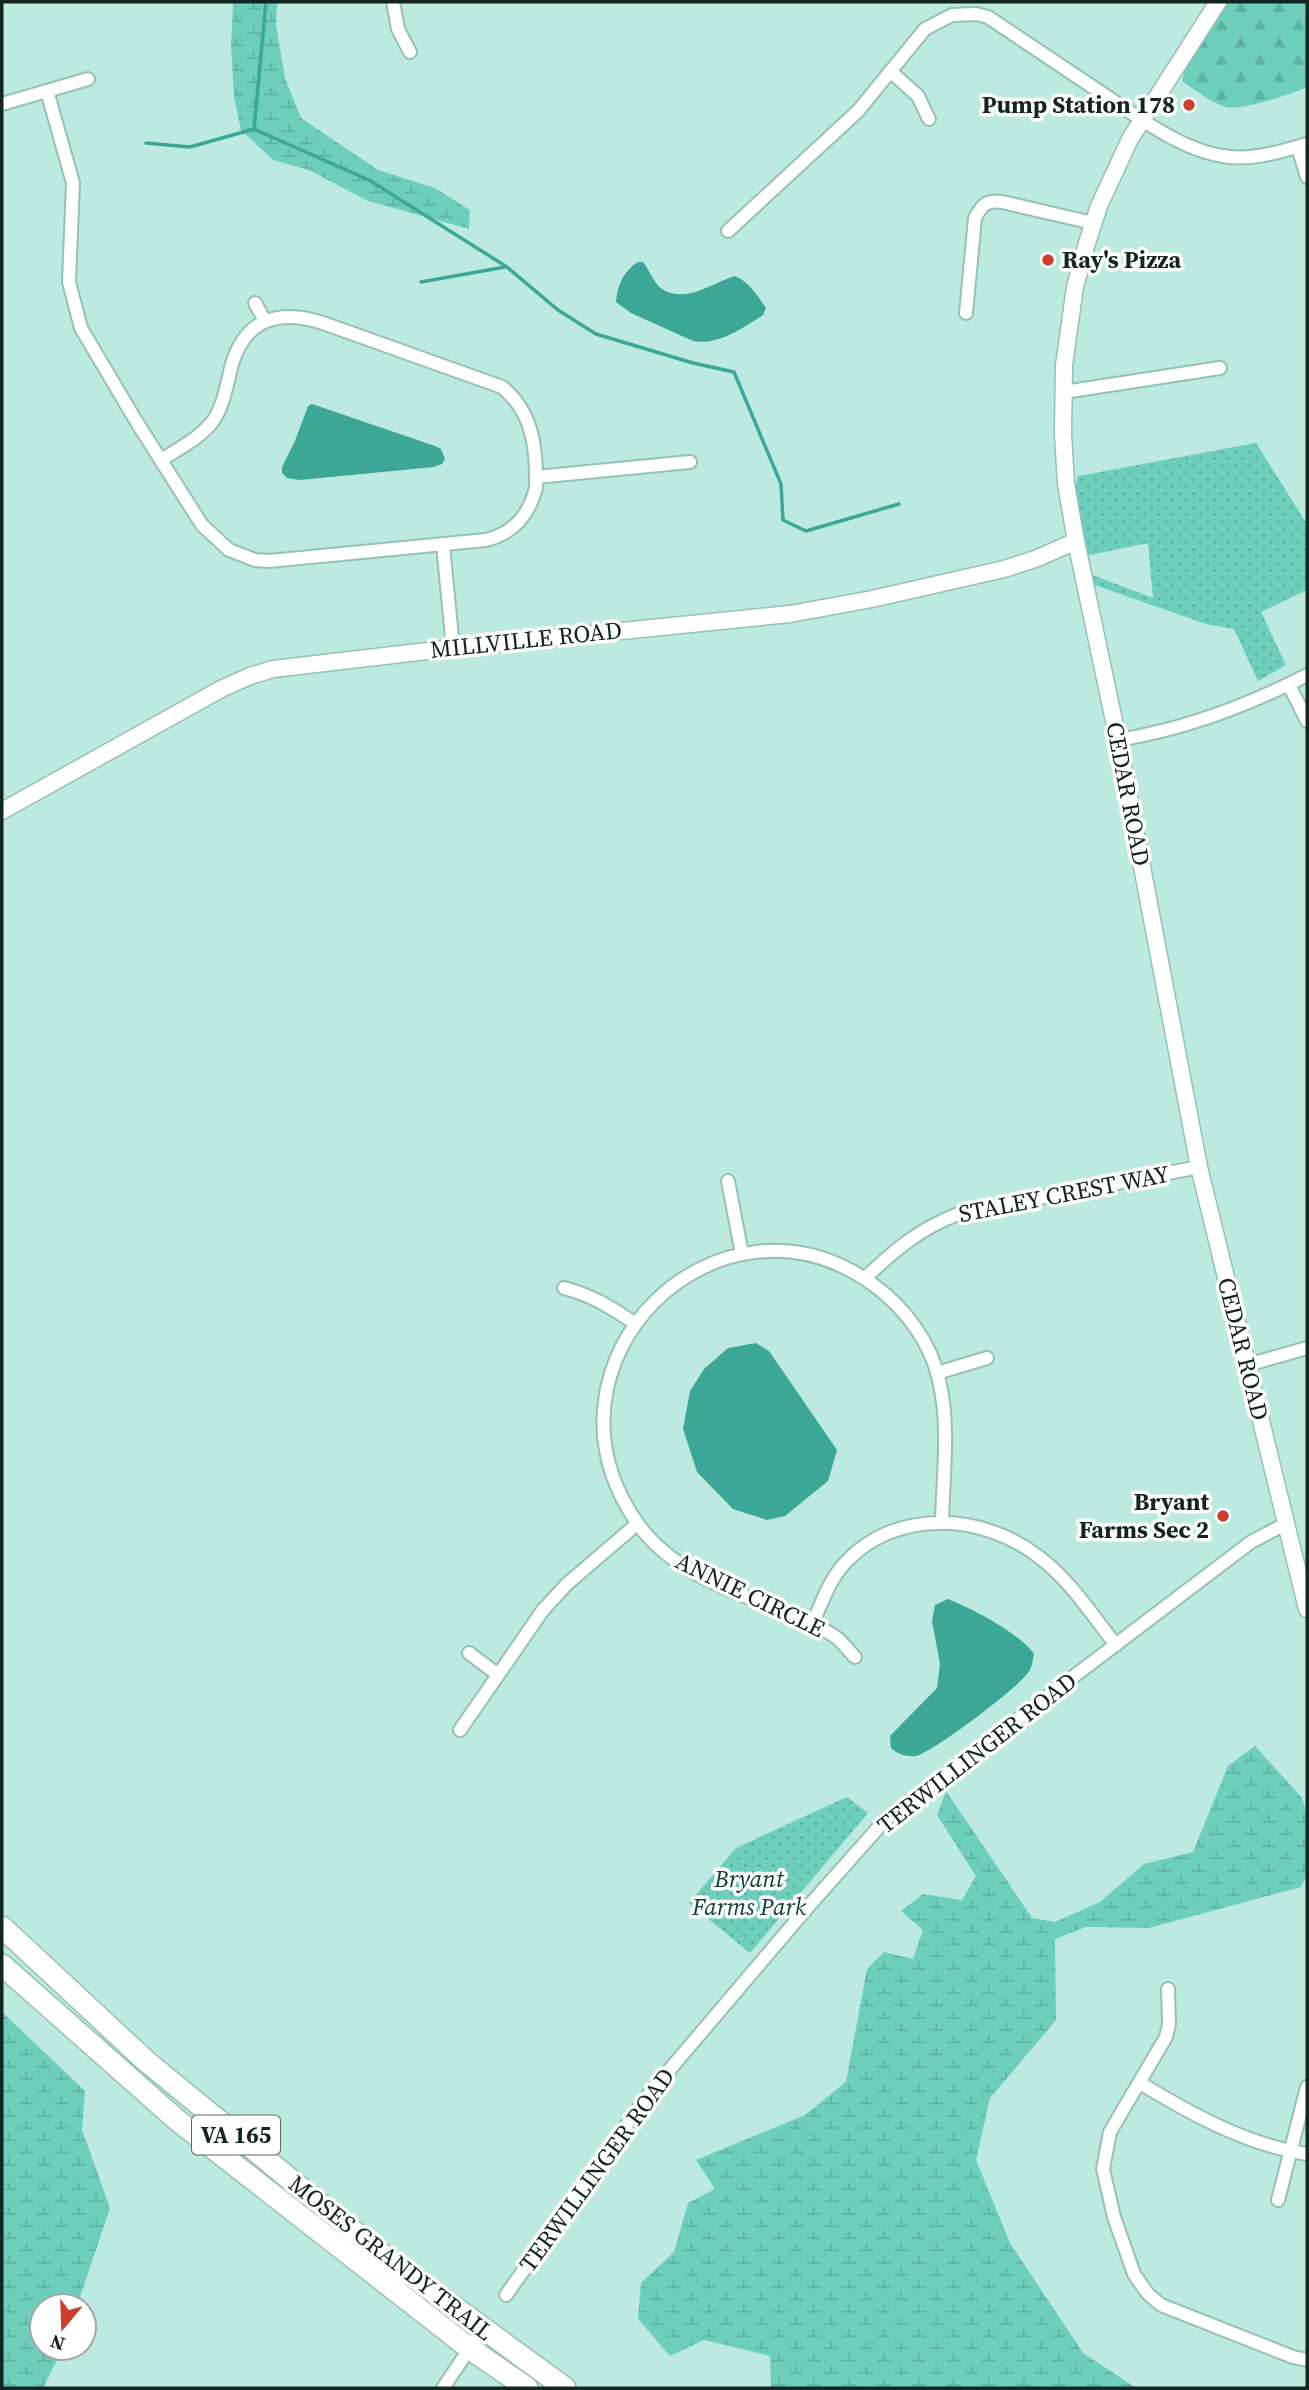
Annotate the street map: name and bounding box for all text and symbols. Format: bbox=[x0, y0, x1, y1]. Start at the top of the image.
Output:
place label: Pump Station 178 bbox=[982, 88, 1175, 121]
marker: Pump Station 178 bbox=[1181, 97, 1197, 113]
place label: Ray's Pizza bbox=[1062, 243, 1181, 276]
marker: Ray's Pizza bbox=[1040, 252, 1056, 268]
street label: MILLVILLE ROAD bbox=[428, 613, 623, 666]
street label: CEDAR ROAD bbox=[1098, 719, 1159, 869]
street label: STALEY CREST WAY bbox=[956, 1157, 1172, 1230]
street label: CEDAR ROAD bbox=[1210, 1274, 1277, 1424]
place label: Bryant Farms Sec 2 bbox=[1079, 1485, 1209, 1546]
marker: Bryant Farms Sec 2 bbox=[1215, 1508, 1231, 1524]
street label: ANNIE CIRCLE bbox=[670, 1544, 830, 1645]
street label: TERWILLINGER ROAD bbox=[870, 1664, 1083, 1841]
park label: Bryant Farms Park bbox=[691, 1862, 807, 1923]
street label: TERWILLINGER ROAD bbox=[511, 2061, 682, 2278]
road number: VA 165 bbox=[192, 2116, 280, 2154]
street label: MOSES GRANDY TRAIL bbox=[282, 2167, 501, 2348]
north arrow bbox=[28, 2292, 98, 2362]
text: N bbox=[47, 2328, 68, 2358]

